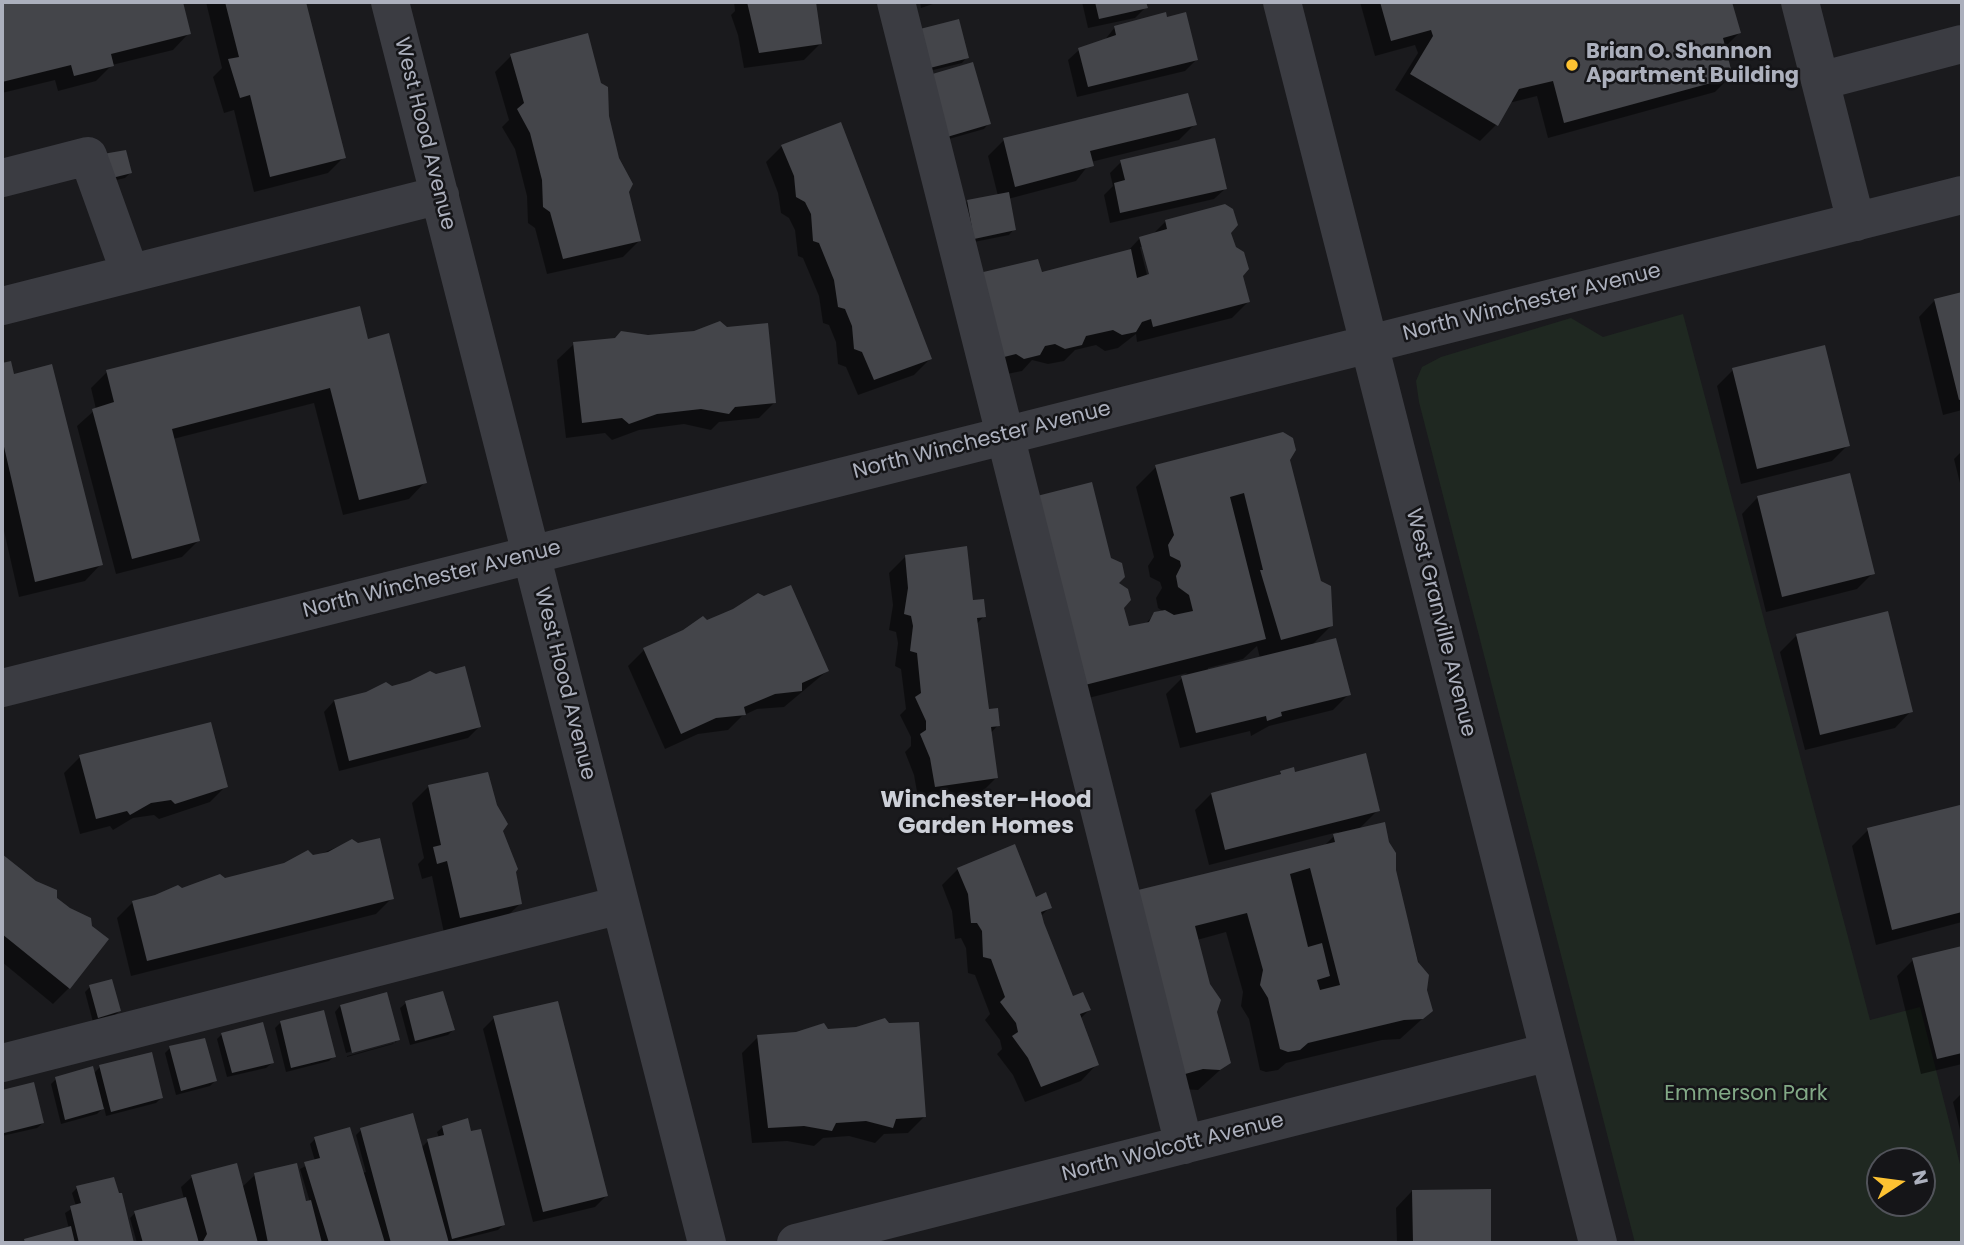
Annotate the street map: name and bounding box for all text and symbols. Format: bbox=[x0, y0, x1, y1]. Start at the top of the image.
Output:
street label: West Hood Avenue bbox=[388, 35, 460, 233]
place label: Brian O. Shannon Apartment Building bbox=[1586, 40, 1799, 90]
marker: Brian O. Shannon Apartment Building bbox=[1564, 57, 1580, 73]
street label: North Winchester Avenue bbox=[1400, 259, 1664, 347]
street label: North Winchester Avenue bbox=[850, 397, 1114, 485]
street label: West Granville Avenue bbox=[1399, 506, 1481, 740]
street label: North Winchester Avenue bbox=[300, 536, 564, 624]
street label: West Hood Avenue bbox=[528, 585, 600, 783]
district label: Winchester-Hood Garden Homes bbox=[880, 787, 1092, 841]
park label: Emmerson Park bbox=[1664, 1082, 1828, 1108]
street label: North Wolcott Avenue bbox=[1059, 1108, 1287, 1188]
north arrow bbox=[1866, 1147, 1936, 1217]
text: N bbox=[1905, 1168, 1935, 1188]

